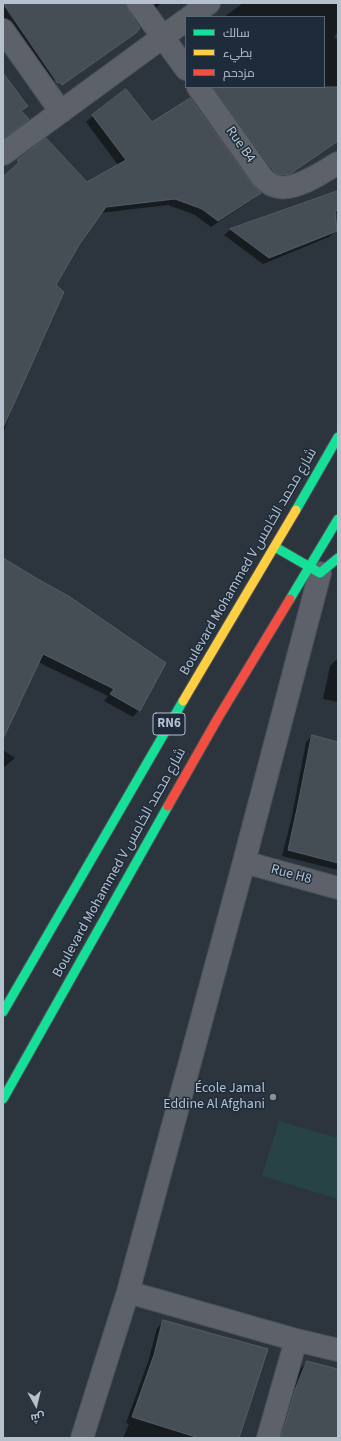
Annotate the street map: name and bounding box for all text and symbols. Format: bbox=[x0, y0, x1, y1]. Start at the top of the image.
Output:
legend bbox=[185, 16, 325, 88]
text: سالك bbox=[223, 25, 250, 42]
text: بطيء bbox=[223, 45, 252, 62]
text: مزدحم bbox=[223, 65, 255, 82]
street label: Rue B4 bbox=[221, 124, 259, 166]
street label: Boulevard Mohammed V شارع محمد الخامس bbox=[177, 445, 321, 679]
road number: RN6 bbox=[153, 713, 185, 735]
street label: Boulevard Mohammed V شارع محمد الخامس bbox=[50, 745, 190, 981]
street label: Rue H8 bbox=[269, 862, 313, 888]
place label: École Jamal Eddine Al Afghani bbox=[163, 1081, 265, 1114]
marker: École Jamal Eddine Al Afghani bbox=[268, 1092, 278, 1102]
north arrow bbox=[16, 1385, 56, 1425]
text: ش bbox=[30, 1409, 46, 1426]

